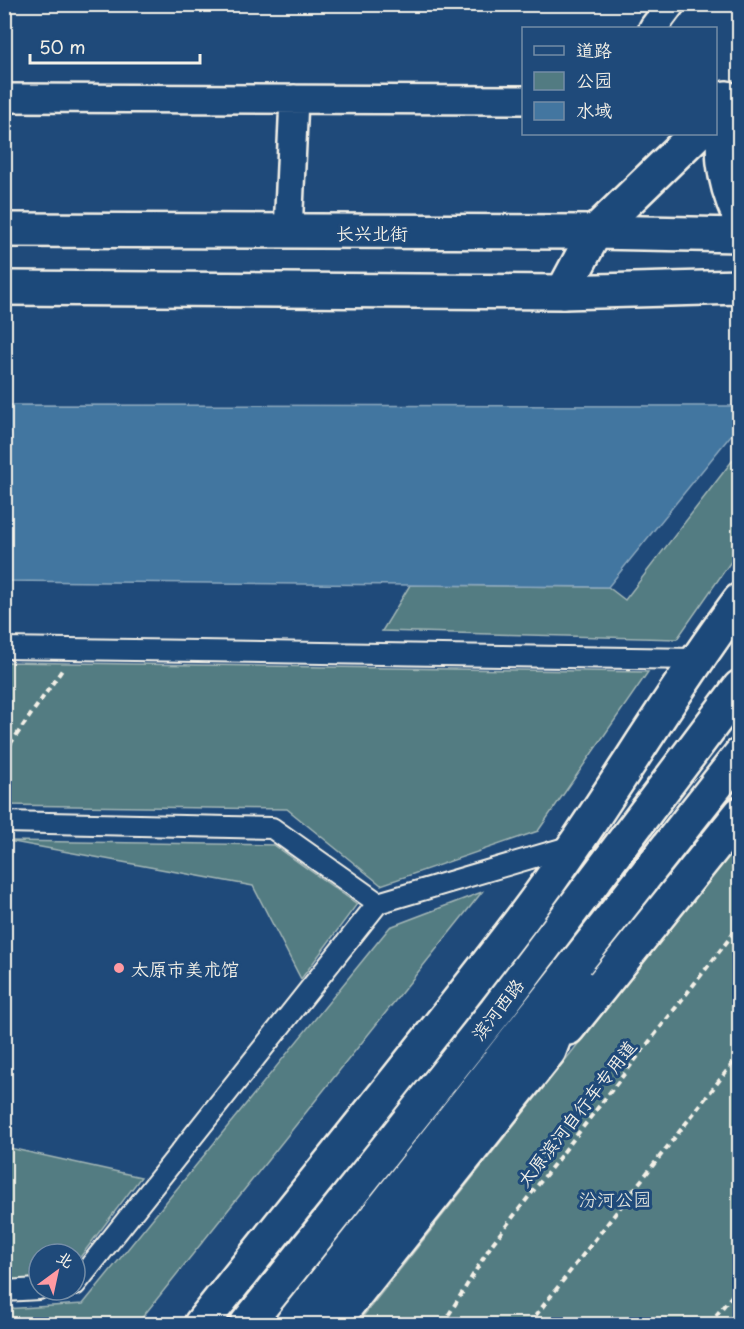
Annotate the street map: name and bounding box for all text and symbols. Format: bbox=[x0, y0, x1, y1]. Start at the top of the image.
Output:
scale bar bbox=[30, 27, 200, 65]
legend bbox=[522, 27, 717, 135]
text: 50 m bbox=[39, 33, 86, 60]
text: 道路 bbox=[576, 36, 612, 63]
text: 公园 bbox=[576, 66, 612, 93]
text: 水域 bbox=[576, 96, 612, 123]
street label: 长兴北街 bbox=[336, 219, 408, 246]
place label: 太原市美术馆 bbox=[131, 955, 239, 982]
marker: 太原市美术馆 bbox=[112, 961, 126, 975]
street label: 滨河西路 bbox=[464, 972, 530, 1046]
street label: 太原滨河自行车专用道 bbox=[510, 1034, 642, 1192]
park label: 汾河公园 bbox=[579, 1185, 651, 1212]
north arrow bbox=[27, 1242, 87, 1302]
text: 北 bbox=[52, 1244, 79, 1273]

